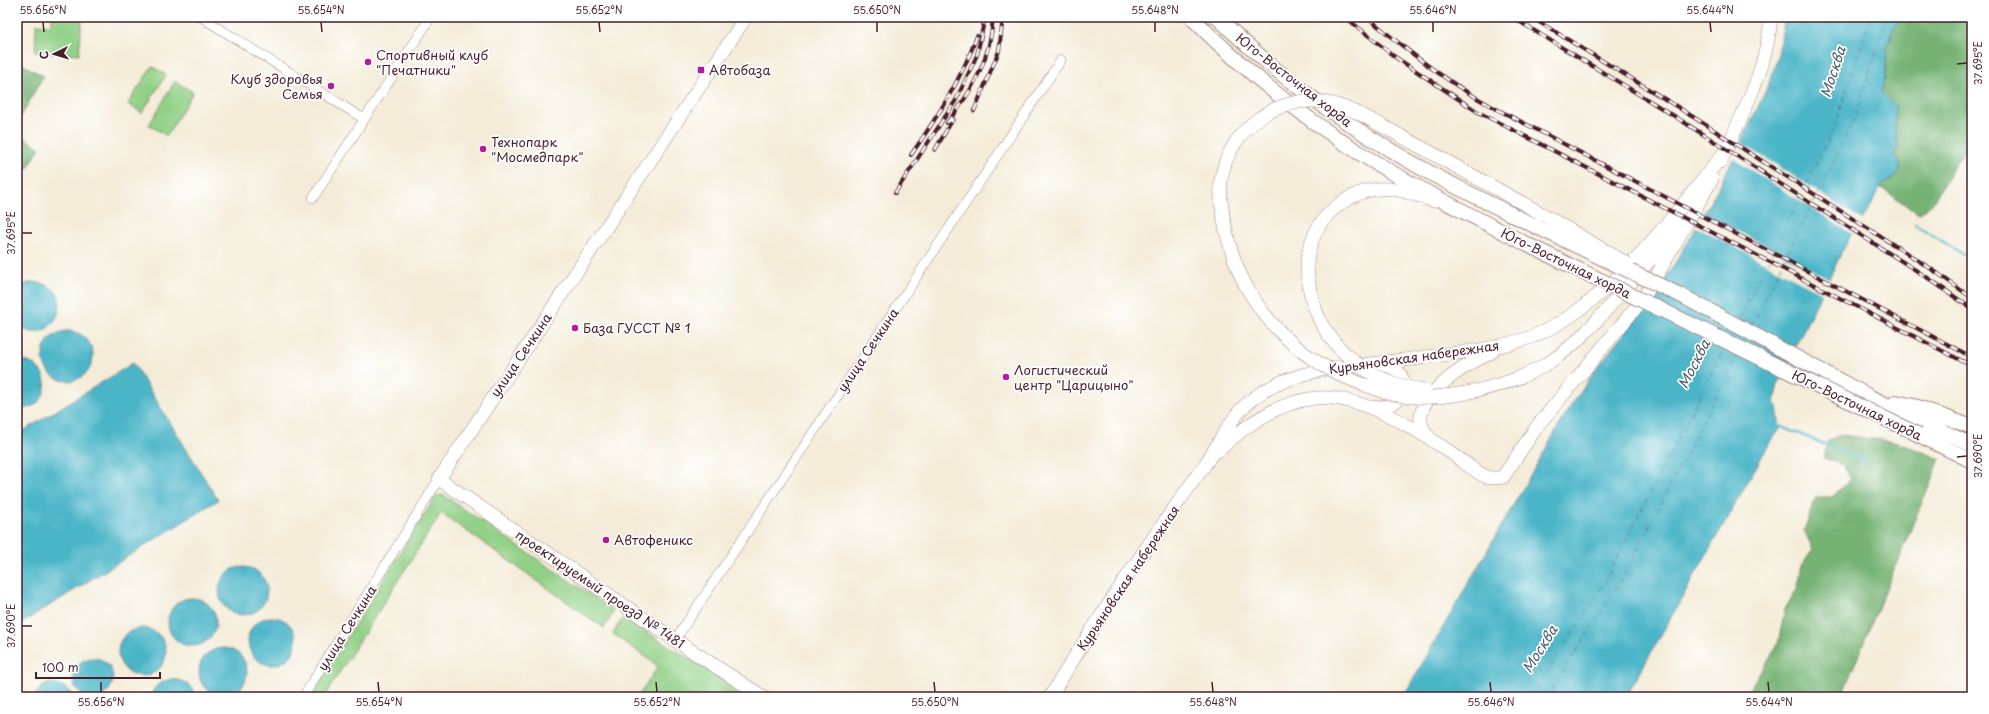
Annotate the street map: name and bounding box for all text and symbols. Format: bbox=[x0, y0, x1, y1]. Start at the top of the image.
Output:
text: 55.656°N bbox=[20, 2, 67, 17]
text: 55.654°N bbox=[297, 2, 345, 17]
text: 55.652°N bbox=[575, 2, 623, 17]
text: 55.650°N bbox=[853, 2, 901, 17]
text: 55.648°N bbox=[1131, 2, 1179, 17]
text: 55.646°N bbox=[1409, 2, 1457, 17]
text: 55.644°N bbox=[1686, 2, 1734, 17]
street label: Юго-Восточная хорда bbox=[1232, 28, 1357, 131]
north arrow bbox=[34, 34, 74, 74]
text: 37.695°E bbox=[1970, 41, 1985, 85]
water label: Москва bbox=[1814, 42, 1851, 100]
place label: Спортивный клуб "Печатники" bbox=[376, 45, 489, 79]
text: С bbox=[35, 50, 52, 60]
marker: Спортивный клуб "Печатники" bbox=[363, 57, 373, 67]
place label: Автобаза bbox=[709, 60, 771, 79]
marker: Автобаза bbox=[696, 65, 706, 75]
place label: Клуб здоровья Семья bbox=[230, 69, 323, 103]
marker: Клуб здоровья Семья bbox=[326, 81, 336, 91]
place label: Технопарк "Мосмедпарк" bbox=[491, 132, 584, 166]
marker: Технопарк "Мосмедпарк" bbox=[478, 144, 488, 154]
text: 37.695°E bbox=[3, 211, 18, 255]
street label: Юго-Восточная хорда bbox=[1498, 223, 1635, 303]
street label: улица Сечкина bbox=[832, 303, 903, 396]
street label: улица Сечкина bbox=[485, 308, 556, 401]
place label: База ГУССТ № 1 bbox=[583, 318, 691, 337]
marker: База ГУССТ № 1 bbox=[570, 323, 580, 333]
water label: Москва bbox=[1672, 334, 1715, 392]
street label: Курьяновская набережная bbox=[1328, 335, 1500, 378]
place label: Логистический центр "Царицыно" bbox=[1014, 360, 1134, 394]
street label: Юго-Восточная хорда bbox=[1789, 365, 1926, 445]
marker: Логистический центр "Царицыно" bbox=[1001, 372, 1011, 382]
text: 37.690°E bbox=[1970, 434, 1985, 478]
street label: Курьяновская набережная bbox=[1072, 501, 1183, 654]
street label: проектируемый проезд № 1481 bbox=[512, 525, 689, 653]
place label: Автофеникс bbox=[614, 530, 693, 549]
marker: Автофеникс bbox=[601, 535, 611, 545]
street label: улица Сечкина bbox=[313, 581, 381, 674]
text: 37.690°E bbox=[3, 604, 18, 648]
water label: Москва bbox=[1517, 620, 1563, 677]
scale bar bbox=[36, 654, 160, 680]
text: 100 m bbox=[42, 658, 79, 676]
text: 55.656°N bbox=[78, 694, 125, 709]
text: 55.654°N bbox=[355, 694, 403, 709]
text: 55.652°N bbox=[633, 694, 681, 709]
text: 55.650°N bbox=[911, 694, 959, 709]
text: 55.648°N bbox=[1189, 694, 1237, 709]
text: 55.646°N bbox=[1467, 694, 1515, 709]
text: 55.644°N bbox=[1745, 694, 1793, 709]

